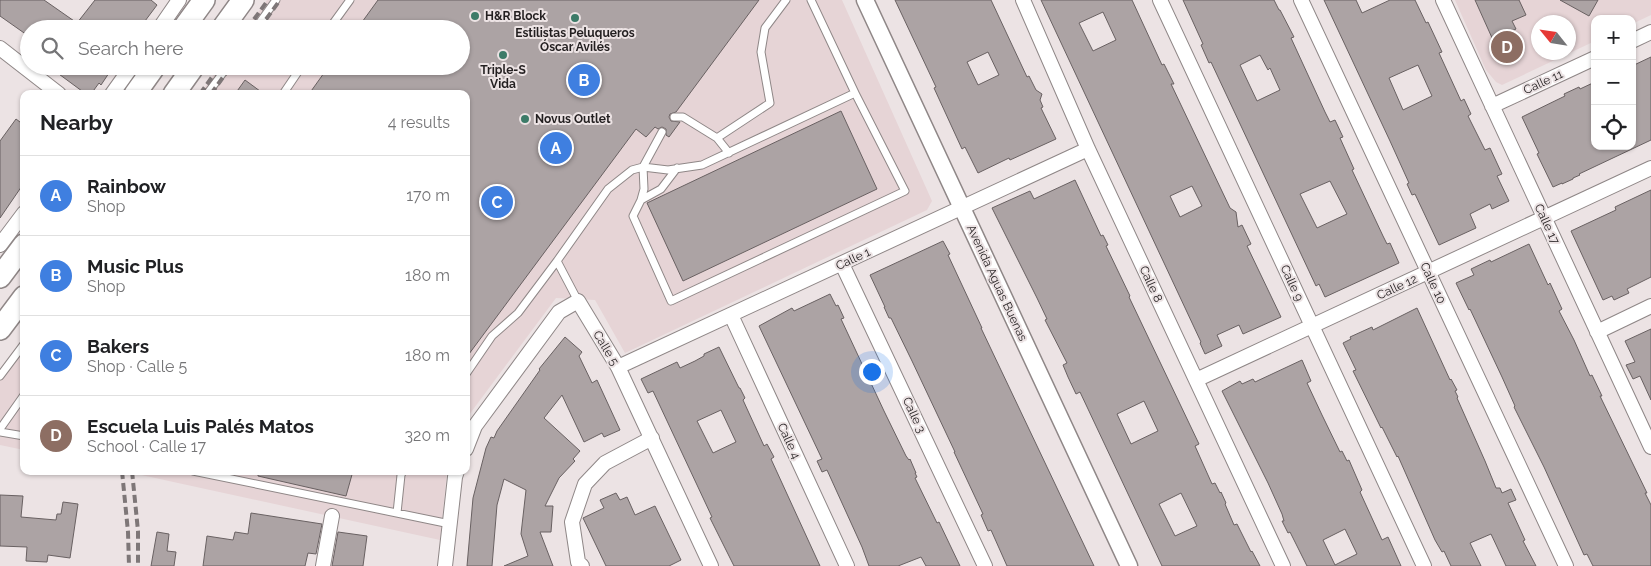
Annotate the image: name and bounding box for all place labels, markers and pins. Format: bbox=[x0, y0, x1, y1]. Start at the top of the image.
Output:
place label: H&R Block bbox=[485, 9, 546, 23]
marker: H&R Block bbox=[469, 10, 481, 22]
marker: Estilistas Peluqueros Óscar Avilés bbox=[569, 12, 581, 24]
place label: Estilistas Peluqueros Óscar Avilés bbox=[515, 26, 635, 54]
pin: D bbox=[1491, 28, 1523, 66]
marker: Triple-S Vida bbox=[497, 49, 509, 61]
pin: B bbox=[568, 61, 600, 99]
place label: Triple-S Vida bbox=[480, 63, 526, 91]
place label: Novus Outlet bbox=[535, 112, 611, 126]
marker: Novus Outlet bbox=[519, 113, 531, 125]
pin: A bbox=[540, 129, 572, 167]
pin: C bbox=[481, 183, 513, 221]

